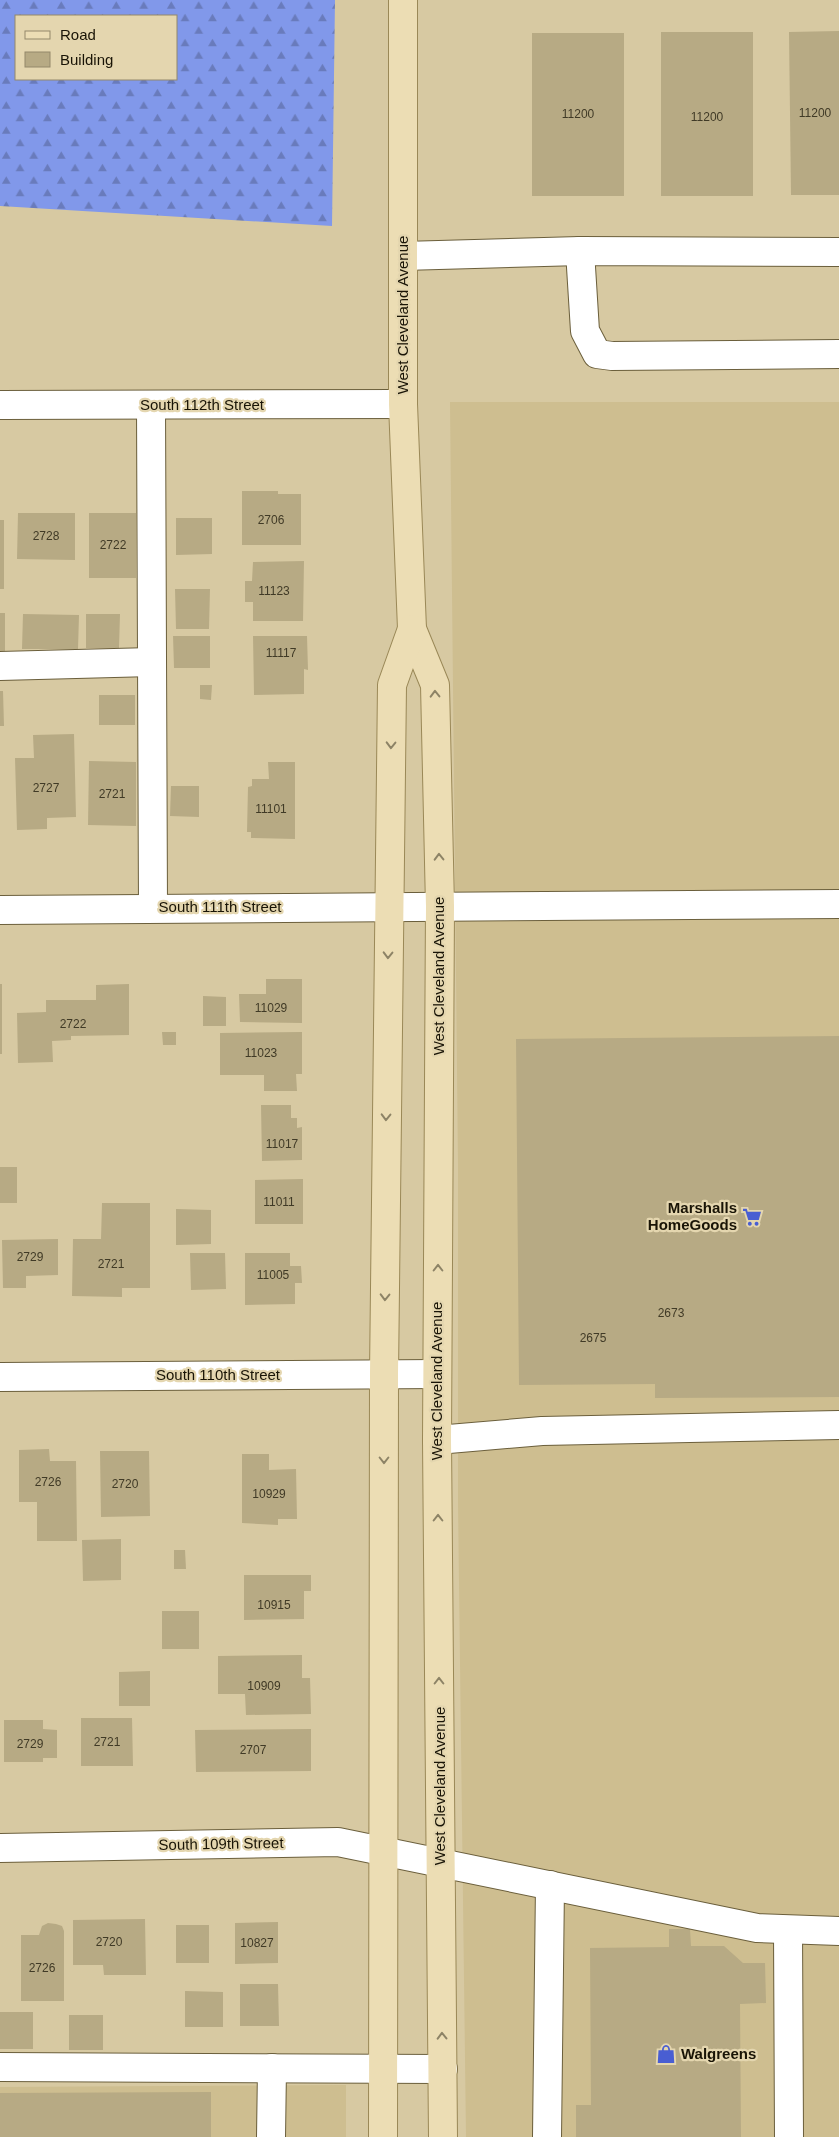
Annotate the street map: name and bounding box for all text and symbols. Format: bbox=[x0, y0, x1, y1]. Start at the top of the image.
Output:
legend bbox=[15, 15, 178, 80]
text: Road bbox=[60, 26, 96, 43]
text: Building bbox=[60, 51, 113, 68]
house number: 11200 bbox=[799, 106, 832, 120]
house number: 11200 bbox=[562, 107, 595, 121]
house number: 11200 bbox=[691, 110, 724, 124]
street label: West Cleveland Avenue bbox=[394, 236, 411, 394]
street label: South 112th Street bbox=[140, 396, 265, 413]
house number: 2706 bbox=[258, 513, 285, 527]
house number: 2728 bbox=[33, 529, 60, 543]
house number: 2722 bbox=[100, 538, 127, 552]
house number: 11123 bbox=[258, 584, 290, 598]
house number: 11117 bbox=[266, 646, 297, 660]
one-way arrow bbox=[430, 690, 440, 698]
one-way arrow bbox=[386, 742, 396, 749]
house number: 2727 bbox=[33, 781, 60, 795]
house number: 2721 bbox=[99, 787, 126, 801]
house number: 11101 bbox=[255, 802, 287, 816]
one-way arrow bbox=[434, 853, 444, 860]
street label: West Cleveland Avenue bbox=[430, 897, 447, 1055]
street label: South 111th Street bbox=[159, 898, 282, 915]
one-way arrow bbox=[383, 952, 393, 959]
house number: 11029 bbox=[255, 1001, 288, 1015]
house number: 2722 bbox=[60, 1017, 87, 1031]
house number: 11023 bbox=[245, 1046, 278, 1060]
one-way arrow bbox=[381, 1114, 391, 1122]
house number: 11017 bbox=[266, 1137, 299, 1151]
house number: 11011 bbox=[263, 1195, 295, 1209]
place label: Marshalls HomeGoods bbox=[648, 1199, 737, 1233]
supermarket icon: Marshalls HomeGoods bbox=[741, 1206, 763, 1228]
house number: 2729 bbox=[17, 1250, 44, 1264]
house number: 2721 bbox=[98, 1257, 125, 1271]
one-way arrow bbox=[433, 1264, 443, 1272]
house number: 11005 bbox=[257, 1268, 290, 1282]
one-way arrow bbox=[380, 1294, 390, 1302]
street label: West Cleveland Avenue bbox=[428, 1302, 445, 1460]
house number: 2673 bbox=[658, 1306, 685, 1320]
house number: 2675 bbox=[580, 1331, 607, 1345]
street label: South 110th Street bbox=[156, 1366, 281, 1383]
one-way arrow bbox=[379, 1456, 389, 1464]
house number: 2726 bbox=[35, 1475, 62, 1489]
house number: 2720 bbox=[112, 1477, 139, 1491]
house number: 10929 bbox=[252, 1487, 286, 1501]
one-way arrow bbox=[433, 1514, 443, 1522]
house number: 10915 bbox=[257, 1598, 291, 1612]
one-way arrow bbox=[434, 1677, 444, 1684]
house number: 10909 bbox=[247, 1679, 281, 1693]
street label: West Cleveland Avenue bbox=[431, 1707, 448, 1865]
house number: 2721 bbox=[94, 1735, 121, 1749]
house number: 2729 bbox=[17, 1737, 44, 1751]
house number: 2707 bbox=[240, 1743, 267, 1757]
street label: South 109th Street bbox=[158, 1834, 285, 1853]
house number: 2720 bbox=[96, 1935, 123, 1949]
house number: 10827 bbox=[240, 1936, 274, 1950]
house number: 2726 bbox=[29, 1961, 56, 1975]
one-way arrow bbox=[437, 2032, 447, 2040]
shop icon: Walgreens bbox=[655, 2043, 677, 2065]
place label: Walgreens bbox=[681, 2045, 756, 2062]

